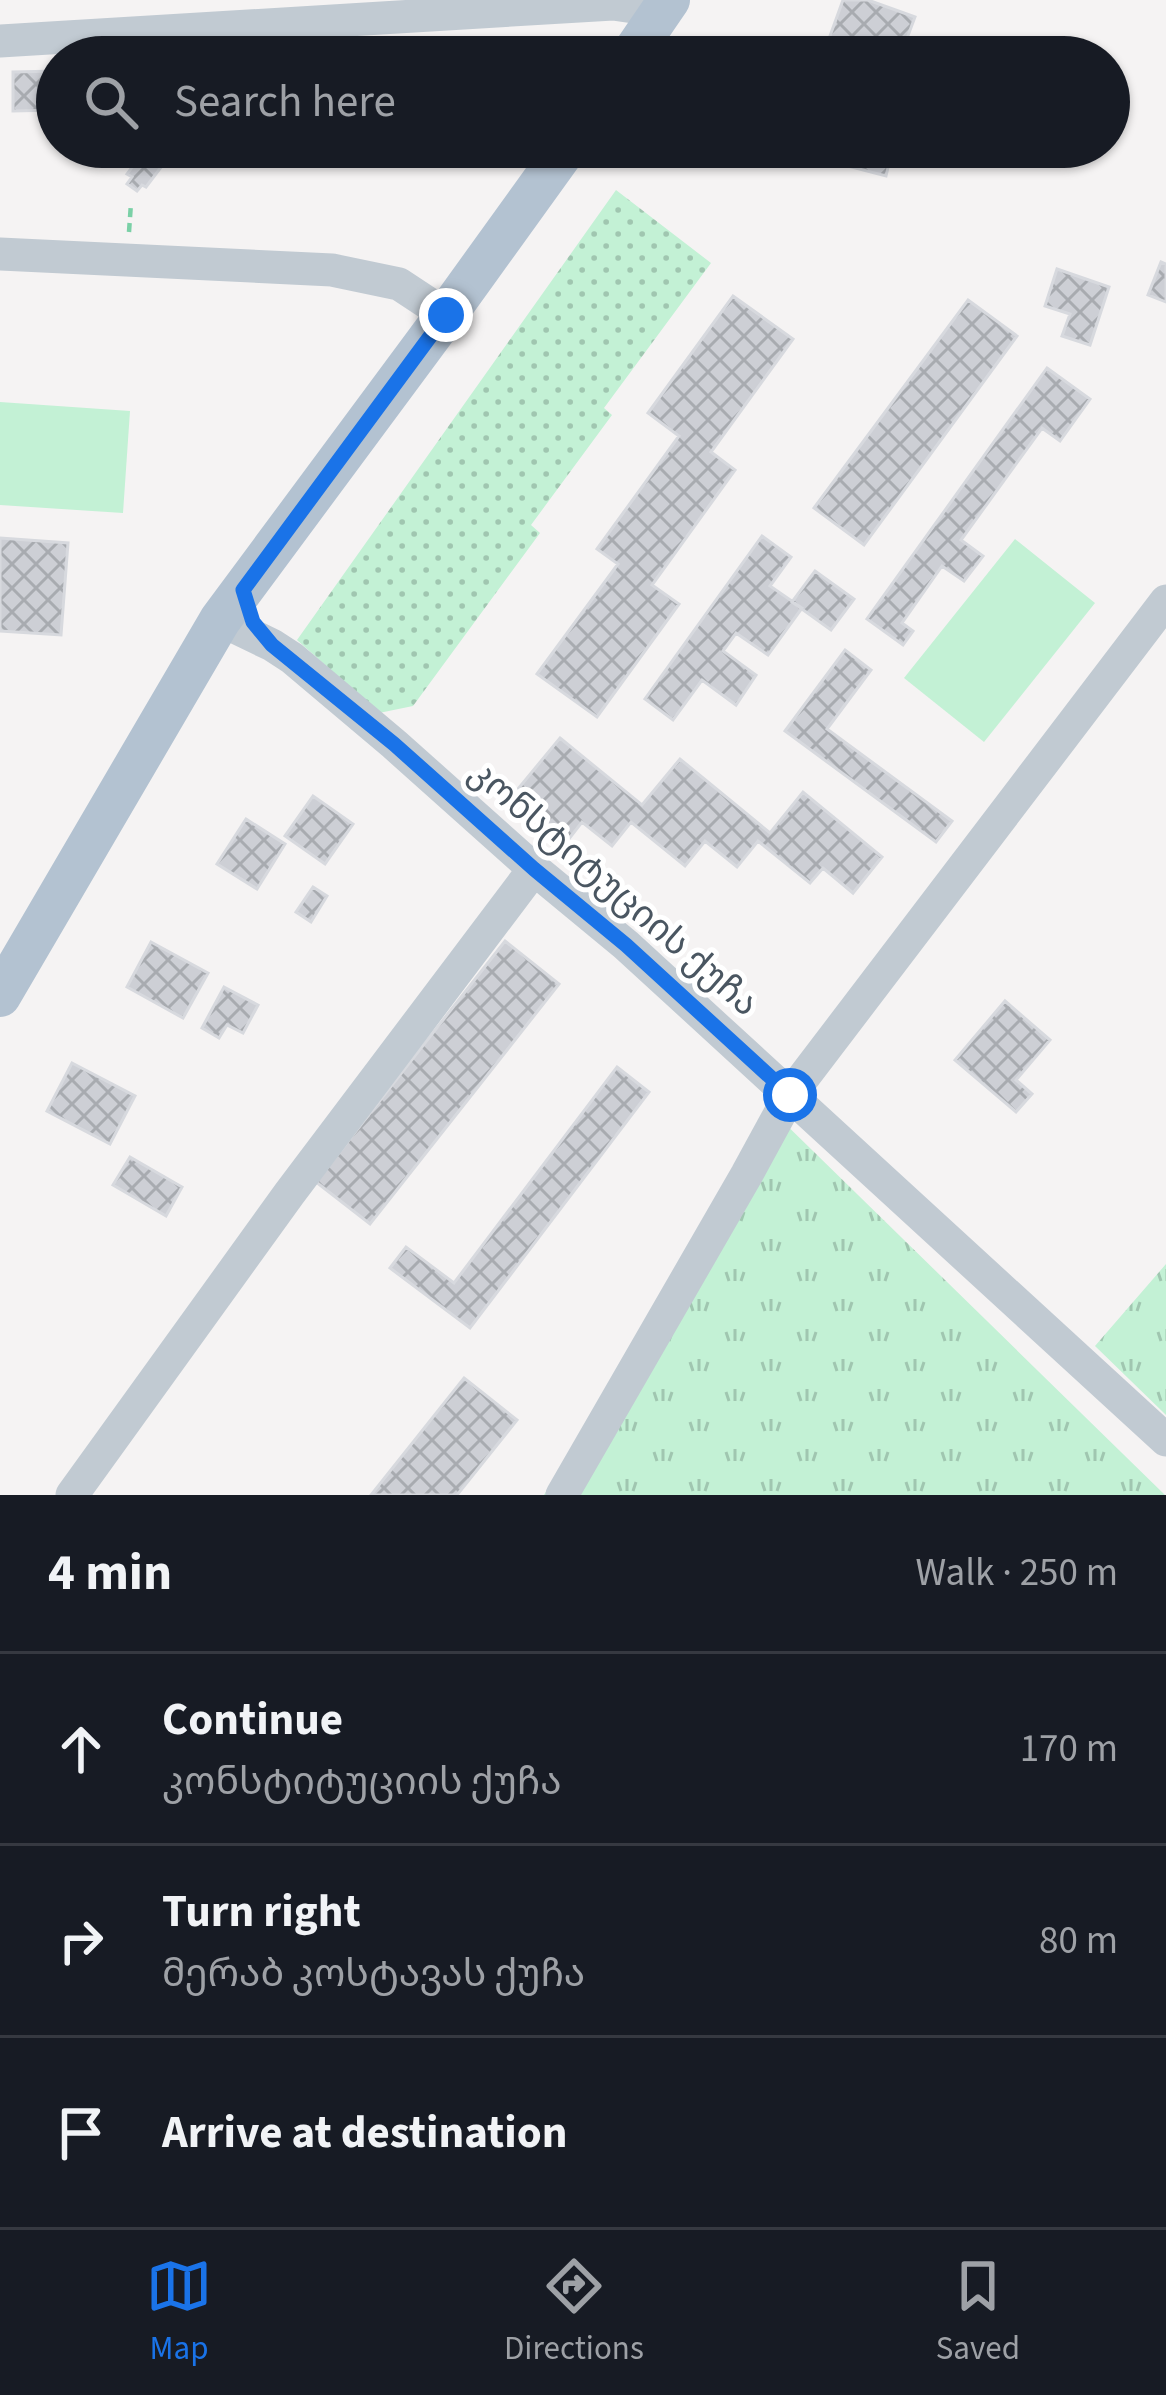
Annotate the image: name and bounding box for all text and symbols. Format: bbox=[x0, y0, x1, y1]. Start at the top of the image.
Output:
search box bbox=[36, 36, 1130, 168]
icon: search bbox=[78, 69, 144, 135]
text: Search here bbox=[174, 70, 396, 134]
route end bbox=[419, 288, 473, 342]
street label: კონსტიტუციის ქუჩა bbox=[458, 748, 770, 1028]
route start bbox=[763, 1068, 817, 1122]
text: 4 min bbox=[48, 1537, 172, 1609]
text: Walk · 250 m bbox=[915, 1545, 1118, 1601]
text: Continue bbox=[162, 1688, 343, 1752]
icon: ahead bbox=[48, 1716, 114, 1782]
text: 170 m bbox=[1020, 1721, 1118, 1777]
text: კონსტიტუციის ქუჩა bbox=[162, 1754, 562, 1810]
text: Turn right bbox=[162, 1880, 361, 1944]
icon: right bbox=[48, 1908, 114, 1974]
text: 80 m bbox=[1039, 1913, 1118, 1969]
text: მერაბ კოსტავას ქუჩა bbox=[162, 1946, 585, 2002]
icon: arrive bbox=[48, 2100, 114, 2166]
text: Arrive at destination bbox=[162, 2101, 567, 2165]
tab: Map bbox=[146, 2253, 212, 2372]
tab: Directions bbox=[504, 2253, 644, 2372]
tab: Saved bbox=[936, 2253, 1020, 2372]

